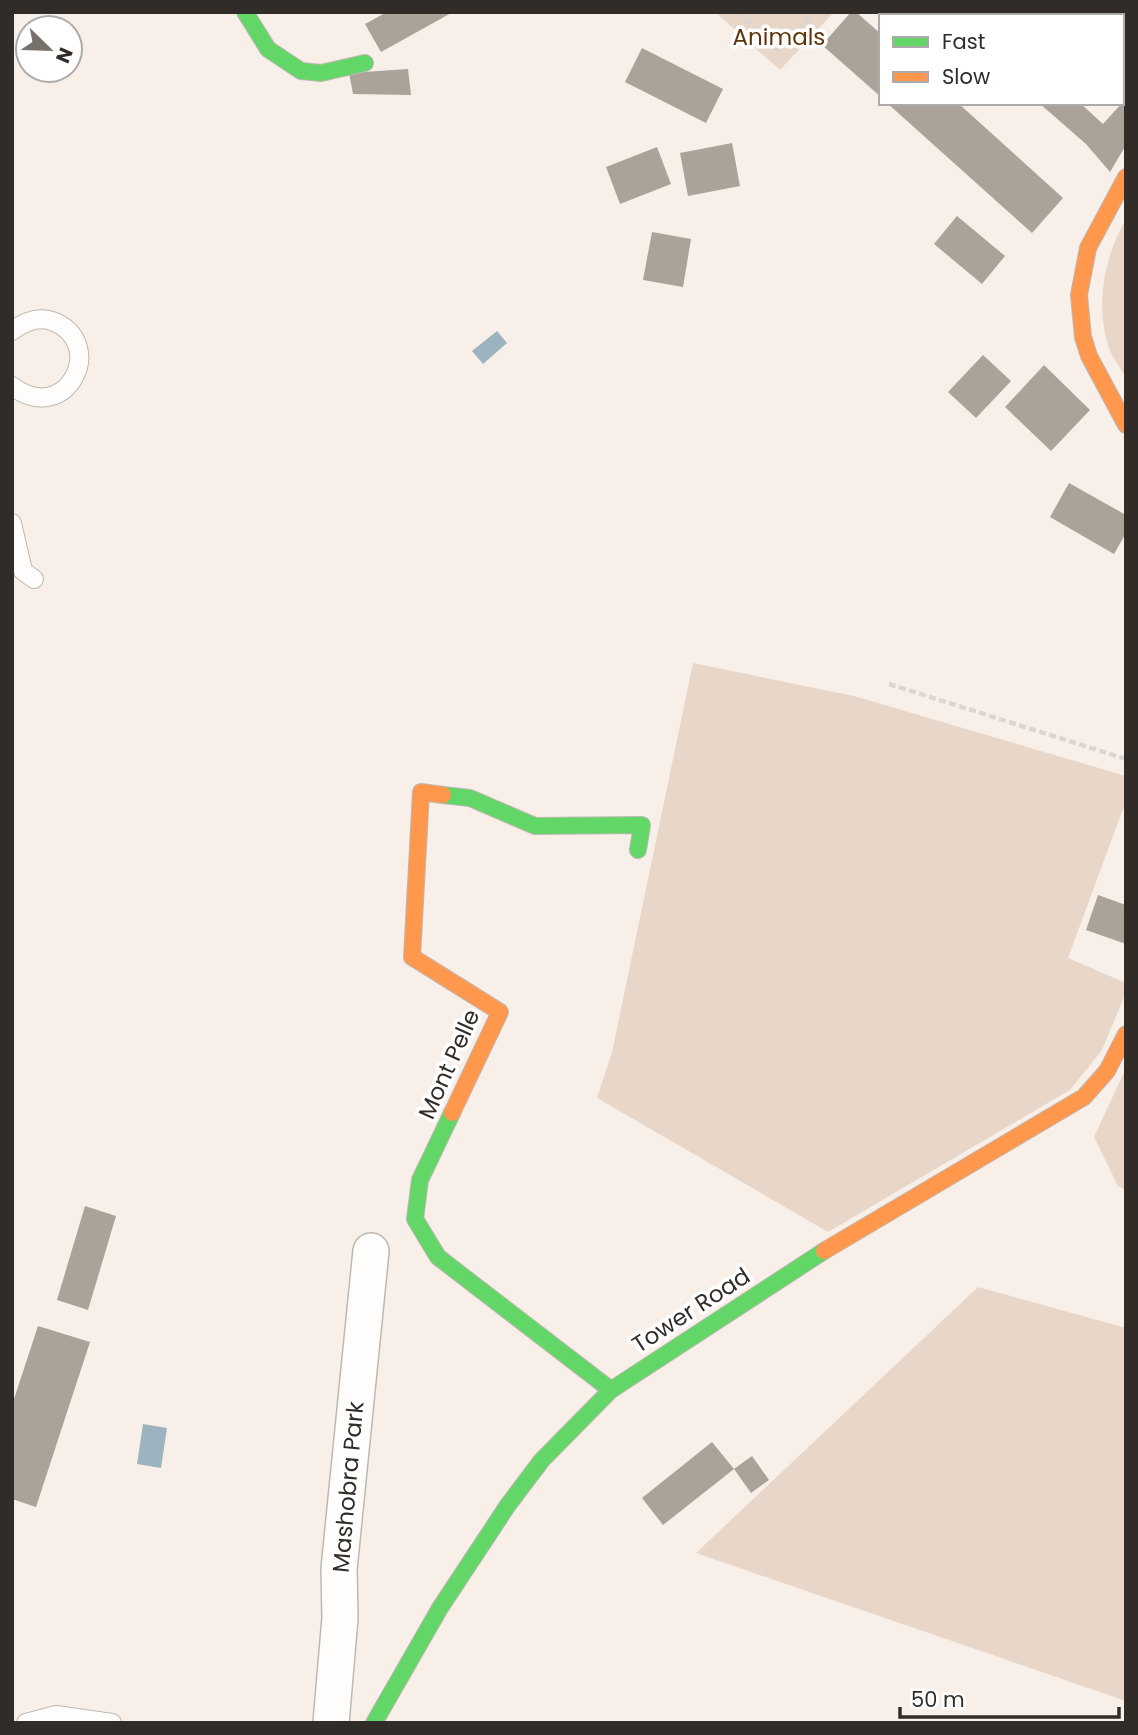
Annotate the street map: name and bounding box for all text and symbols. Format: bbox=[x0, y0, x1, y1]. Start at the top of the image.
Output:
north arrow bbox=[14, 14, 84, 84]
legend bbox=[879, 14, 1124, 105]
park label: Animals bbox=[733, 21, 825, 53]
text: Fast bbox=[942, 27, 985, 56]
text: N bbox=[49, 44, 79, 67]
text: Slow bbox=[942, 62, 990, 91]
street label: Mont Pelle bbox=[411, 1004, 487, 1124]
street label: Tower Road bbox=[626, 1260, 756, 1360]
street label: Mashobra Park bbox=[325, 1400, 371, 1574]
scale bar bbox=[900, 1676, 1119, 1720]
text: 50 m bbox=[911, 1685, 965, 1714]

